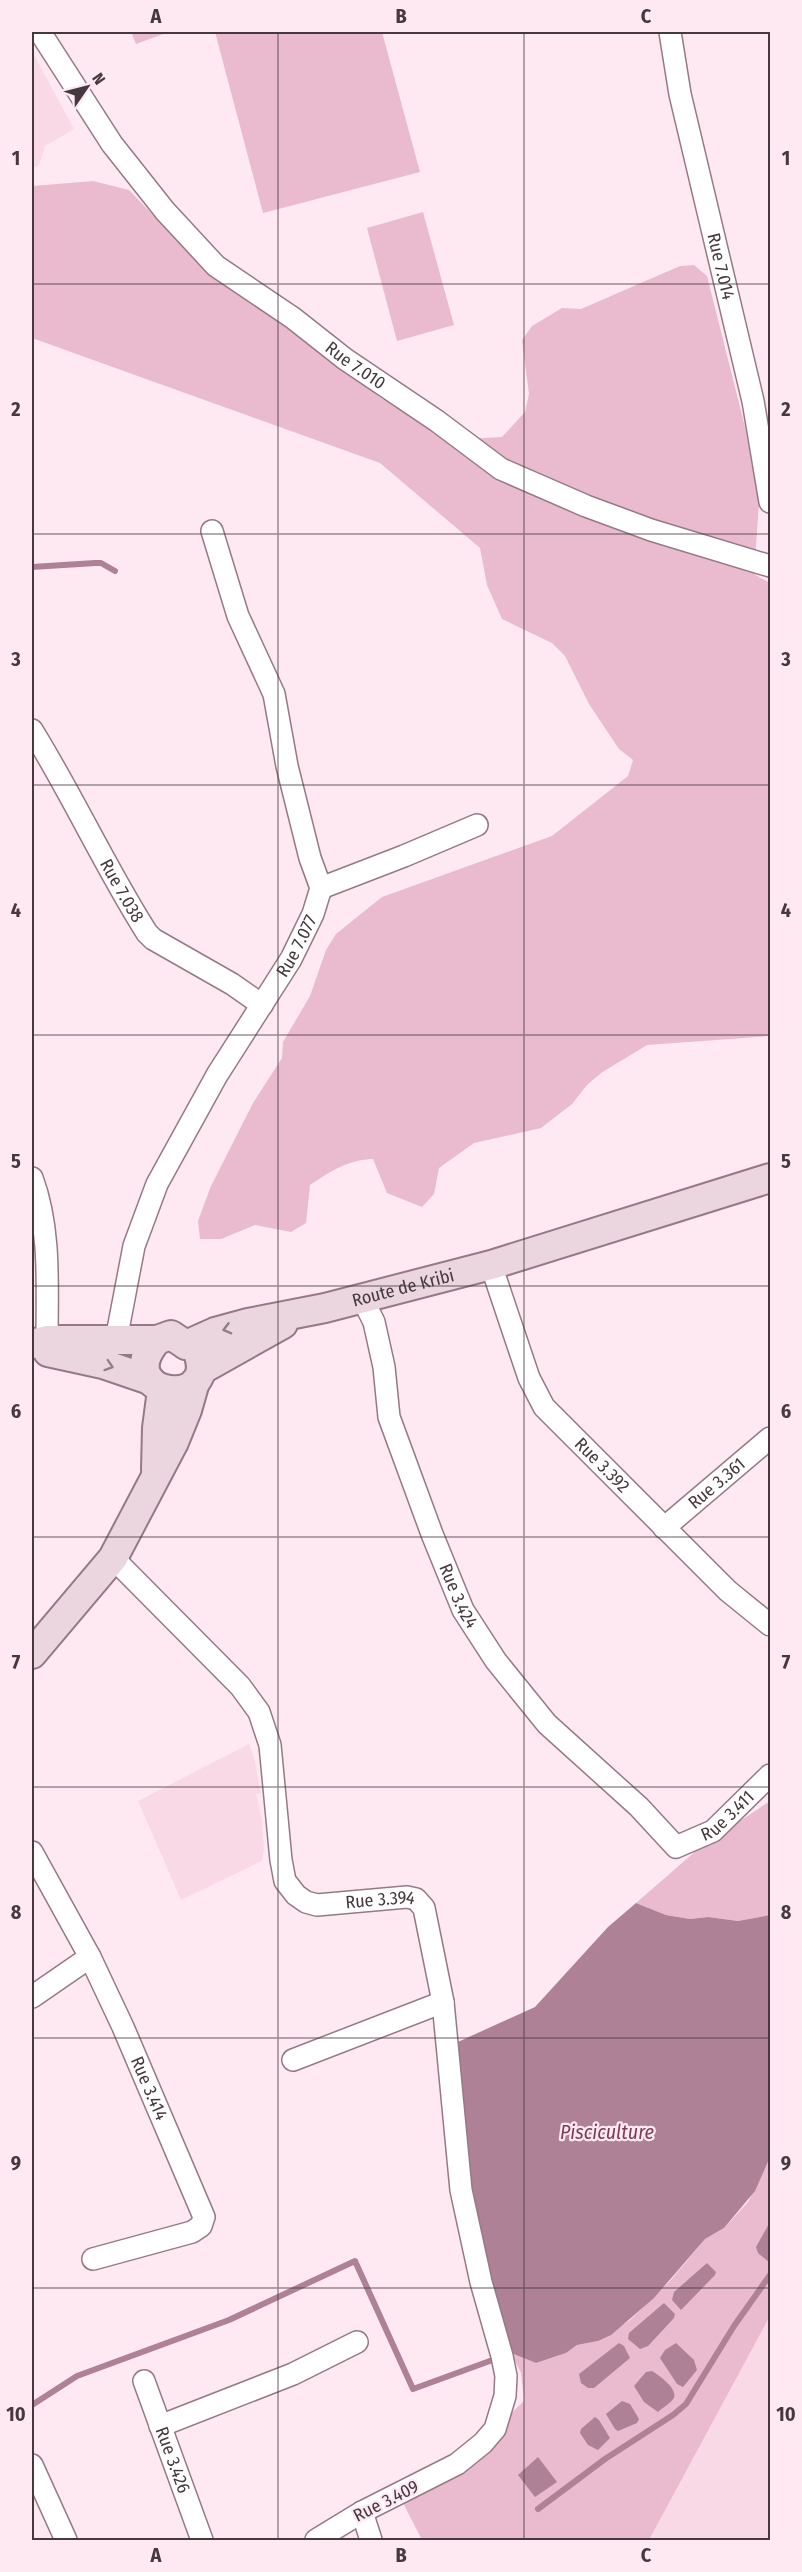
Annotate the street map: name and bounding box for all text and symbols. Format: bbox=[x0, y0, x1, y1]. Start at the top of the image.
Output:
text: A bbox=[150, 4, 163, 28]
text: B bbox=[395, 4, 407, 28]
text: C bbox=[641, 4, 652, 28]
north arrow bbox=[57, 57, 117, 117]
text: N bbox=[88, 69, 109, 88]
text: 1 bbox=[12, 146, 20, 170]
text: 1 bbox=[782, 146, 790, 170]
street label: Rue 7.014 bbox=[702, 231, 740, 302]
street label: Rue 7.010 bbox=[321, 337, 390, 394]
text: 2 bbox=[10, 397, 21, 421]
text: 2 bbox=[780, 397, 791, 421]
text: 3 bbox=[10, 647, 21, 671]
text: 3 bbox=[780, 647, 791, 671]
street label: Rue 7.038 bbox=[95, 855, 149, 926]
text: 4 bbox=[11, 898, 21, 922]
text: 4 bbox=[781, 898, 791, 922]
street label: Rue 7.077 bbox=[271, 911, 322, 981]
text: 5 bbox=[11, 1149, 21, 1173]
text: 5 bbox=[781, 1149, 791, 1173]
street label: Route de Kribi bbox=[350, 1264, 456, 1312]
one-way arrow bbox=[222, 1322, 233, 1334]
one-way arrow bbox=[103, 1359, 114, 1372]
text: 6 bbox=[11, 1399, 21, 1423]
text: 6 bbox=[781, 1399, 791, 1423]
street label: Rue 3.392 bbox=[570, 1433, 634, 1497]
street label: Rue 3.361 bbox=[684, 1453, 750, 1514]
street label: Rue 3.424 bbox=[434, 1560, 483, 1632]
text: 7 bbox=[12, 1650, 21, 1674]
text: 7 bbox=[782, 1650, 791, 1674]
street label: Rue 3.411 bbox=[698, 1786, 759, 1846]
street label: Rue 3.394 bbox=[344, 1886, 417, 1913]
text: 8 bbox=[11, 1900, 22, 1924]
text: 8 bbox=[781, 1900, 792, 1924]
street label: Rue 3.414 bbox=[126, 2053, 173, 2124]
water label: Pisciculture bbox=[560, 2120, 655, 2144]
text: 9 bbox=[11, 2151, 21, 2175]
text: 9 bbox=[781, 2151, 791, 2175]
text: 10 bbox=[6, 2402, 26, 2426]
text: 10 bbox=[776, 2402, 796, 2426]
street label: Rue 3.426 bbox=[151, 2424, 195, 2496]
street label: Rue 3.409 bbox=[350, 2475, 422, 2527]
text: A bbox=[150, 2543, 163, 2567]
text: B bbox=[395, 2543, 407, 2567]
text: C bbox=[641, 2543, 652, 2567]

